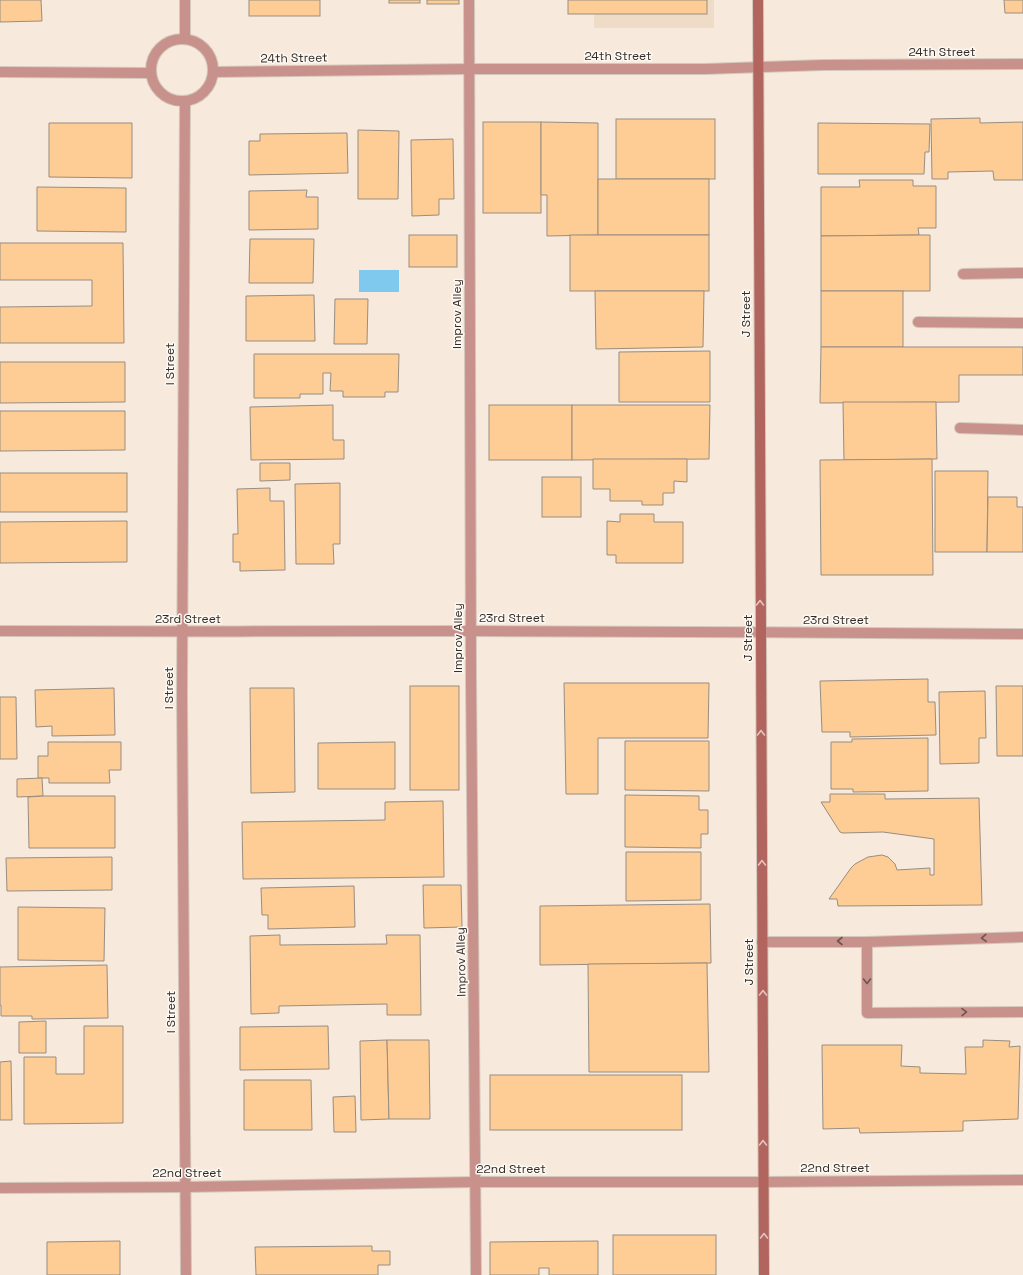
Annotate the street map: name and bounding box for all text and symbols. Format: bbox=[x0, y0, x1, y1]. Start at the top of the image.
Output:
street label: 24th Street bbox=[908, 44, 976, 60]
street label: 24th Street bbox=[584, 48, 652, 64]
street label: 24th Street bbox=[260, 49, 328, 67]
street label: Improv Alley bbox=[449, 279, 465, 349]
street label: J Street bbox=[738, 291, 754, 337]
street label: I Street bbox=[162, 343, 178, 385]
one-way arrow bbox=[756, 600, 764, 606]
street label: Improv Alley bbox=[450, 603, 466, 673]
street label: 23rd Street bbox=[479, 610, 545, 626]
street label: 23rd Street bbox=[155, 611, 221, 627]
street label: 23rd Street bbox=[803, 612, 869, 628]
street label: J Street bbox=[740, 615, 756, 661]
street label: I Street bbox=[161, 667, 177, 709]
one-way arrow bbox=[757, 730, 765, 736]
one-way arrow bbox=[758, 860, 766, 866]
street label: Improv Alley bbox=[452, 927, 470, 997]
one-way arrow bbox=[981, 934, 987, 943]
one-way arrow bbox=[837, 937, 843, 945]
street label: J Street bbox=[741, 939, 757, 985]
one-way arrow bbox=[863, 978, 871, 984]
one-way arrow bbox=[758, 990, 767, 996]
street label: I Street bbox=[163, 991, 179, 1033]
one-way arrow bbox=[961, 1008, 967, 1016]
one-way arrow bbox=[759, 1140, 768, 1146]
street label: 22nd Street bbox=[800, 1160, 870, 1176]
street label: 22nd Street bbox=[476, 1161, 546, 1177]
street label: 22nd Street bbox=[152, 1165, 222, 1181]
one-way arrow bbox=[760, 1233, 768, 1239]

